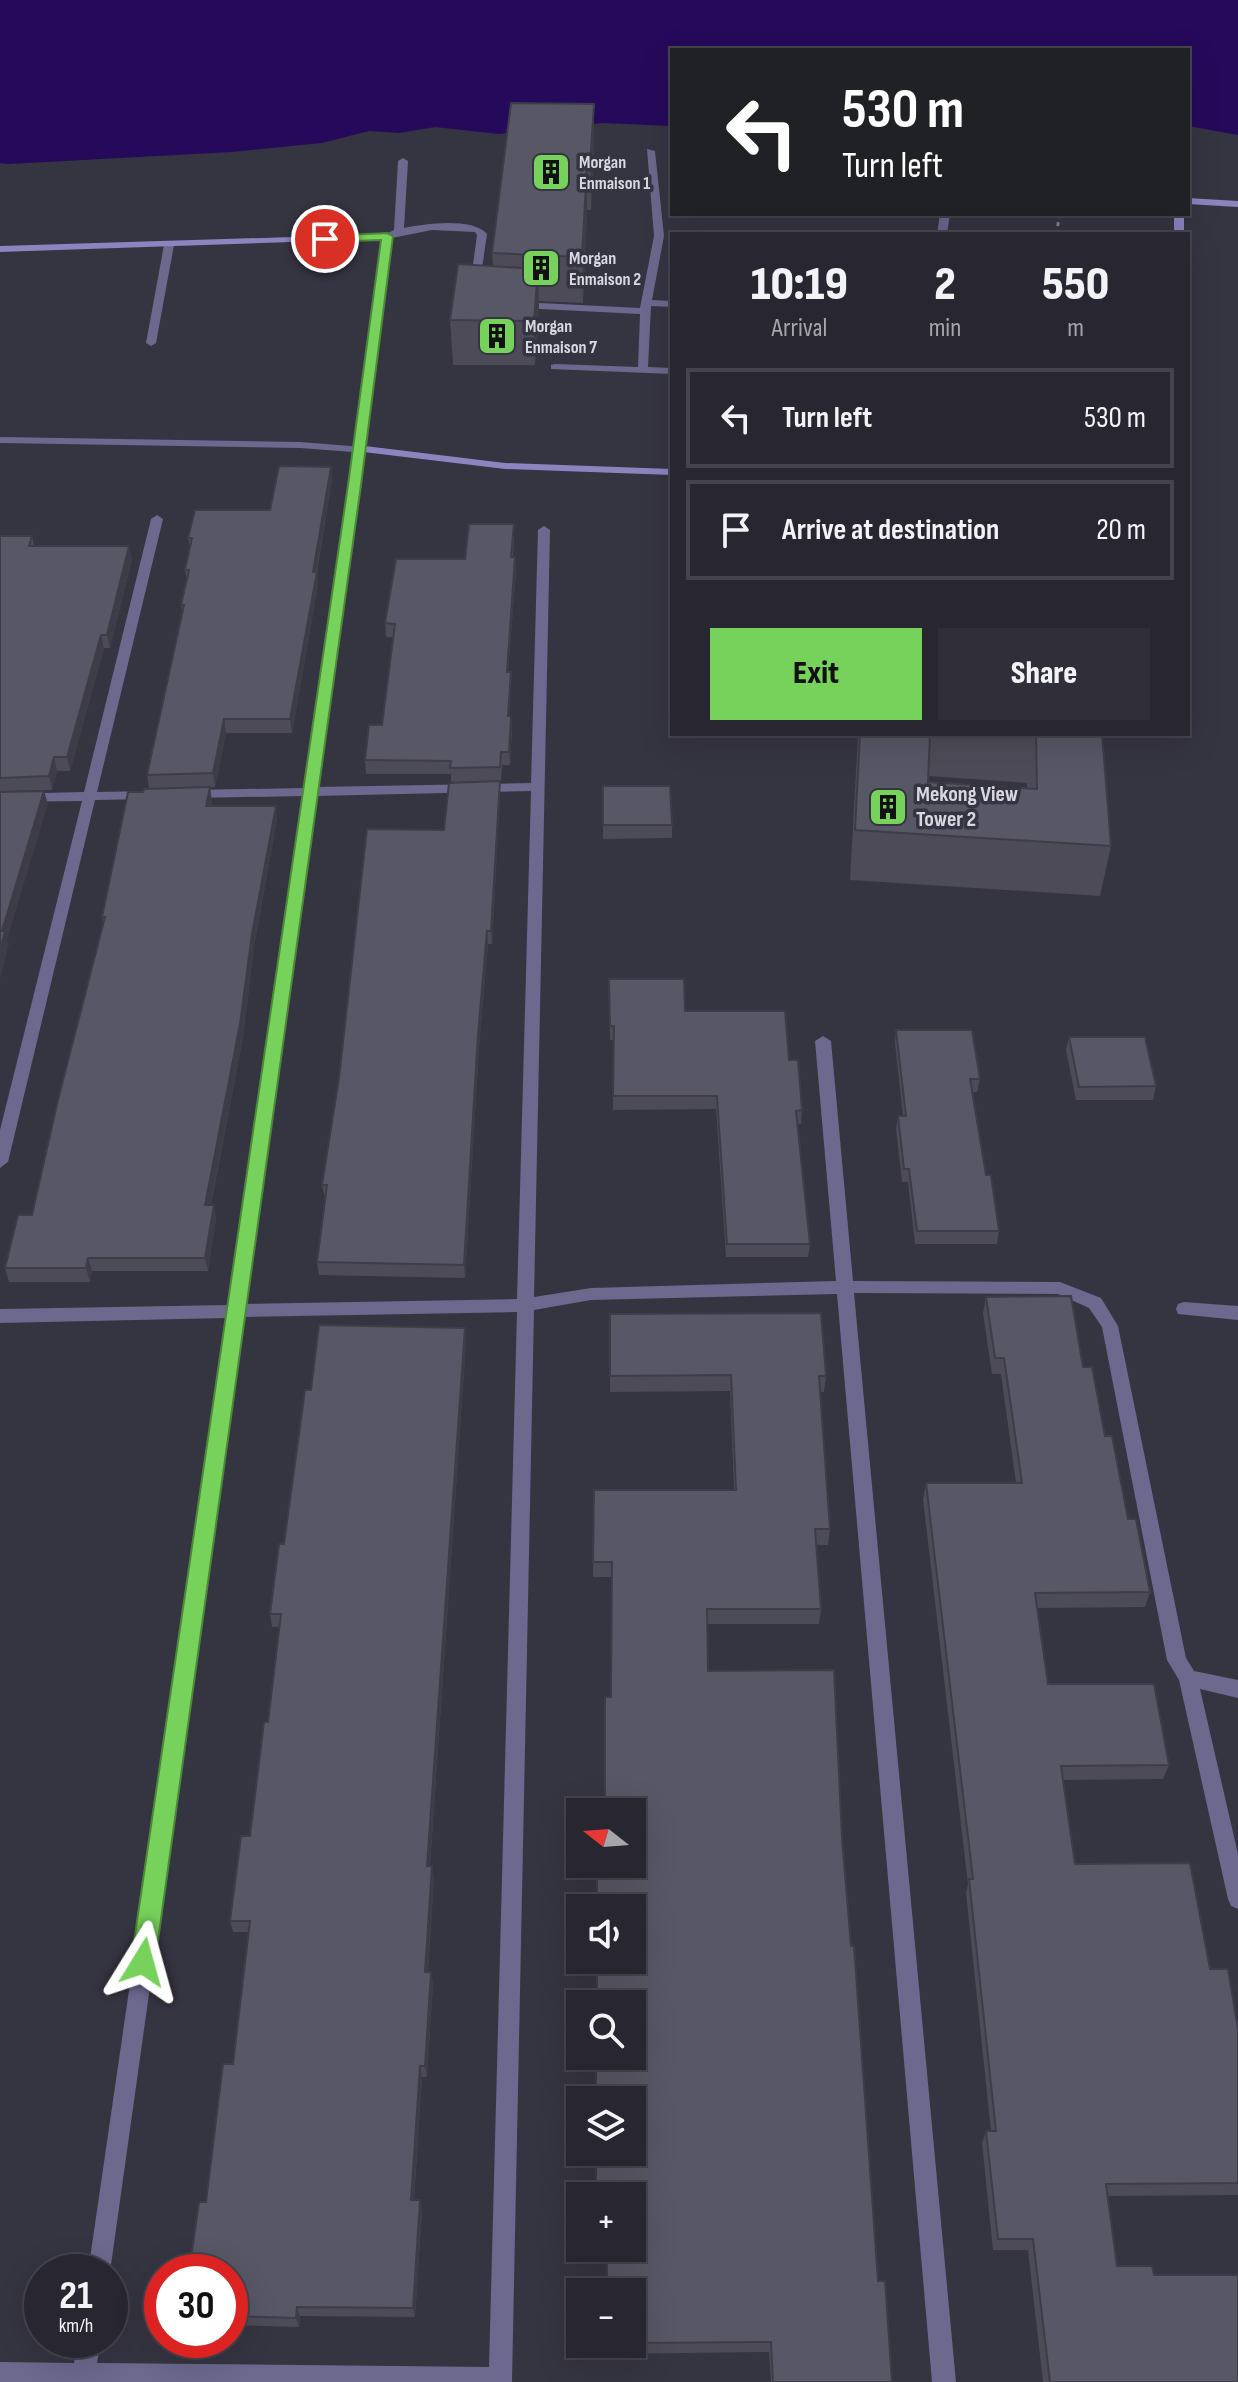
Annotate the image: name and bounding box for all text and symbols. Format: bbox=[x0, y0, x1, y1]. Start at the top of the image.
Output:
text: 530 m bbox=[842, 77, 964, 144]
icon: left bbox=[710, 80, 814, 184]
text: Turn left bbox=[842, 145, 943, 188]
building icon: Morgan Enmaison 1 bbox=[530, 151, 572, 193]
place label: Morgan Enmaison 1 bbox=[579, 152, 650, 194]
pin bbox=[291, 205, 359, 273]
icon: arrive bbox=[303, 217, 347, 261]
building icon: Morgan Enmaison 2 bbox=[520, 247, 562, 289]
place label: Morgan Enmaison 2 bbox=[569, 248, 641, 290]
text: 10:19 bbox=[751, 256, 848, 313]
text: 2 bbox=[934, 256, 956, 313]
text: 550 bbox=[1042, 256, 1109, 313]
text: Arrival bbox=[771, 313, 827, 344]
text: min bbox=[929, 313, 961, 344]
text: m bbox=[1067, 313, 1084, 344]
building icon: Morgan Enmaison 7 bbox=[476, 315, 518, 357]
place label: Morgan Enmaison 7 bbox=[525, 316, 597, 358]
icon: left bbox=[714, 396, 758, 440]
text: Turn left bbox=[782, 400, 872, 436]
text: 530 m bbox=[1084, 400, 1146, 436]
icon: arrive bbox=[714, 508, 758, 552]
text: Arrive at destination bbox=[782, 512, 999, 548]
text: 20 m bbox=[1096, 512, 1146, 548]
button: Exit bbox=[710, 628, 922, 720]
button: Share bbox=[938, 628, 1150, 720]
place label: Mekong View Tower 2 bbox=[916, 781, 1018, 833]
building icon: Mekong View Tower 2 bbox=[867, 786, 909, 828]
north arrow bbox=[566, 1798, 646, 1878]
map controls bbox=[566, 1798, 646, 2358]
button: sound bbox=[566, 1894, 646, 1974]
position arrow bbox=[101, 1920, 185, 2004]
button: search bbox=[566, 1990, 646, 2070]
button: layers bbox=[566, 2086, 646, 2166]
button: + bbox=[566, 2182, 646, 2262]
speed limit sign: 30 bbox=[144, 2254, 248, 2358]
text: 21 bbox=[59, 2272, 93, 2320]
button: − bbox=[566, 2278, 646, 2358]
text: km/h bbox=[59, 2314, 93, 2338]

